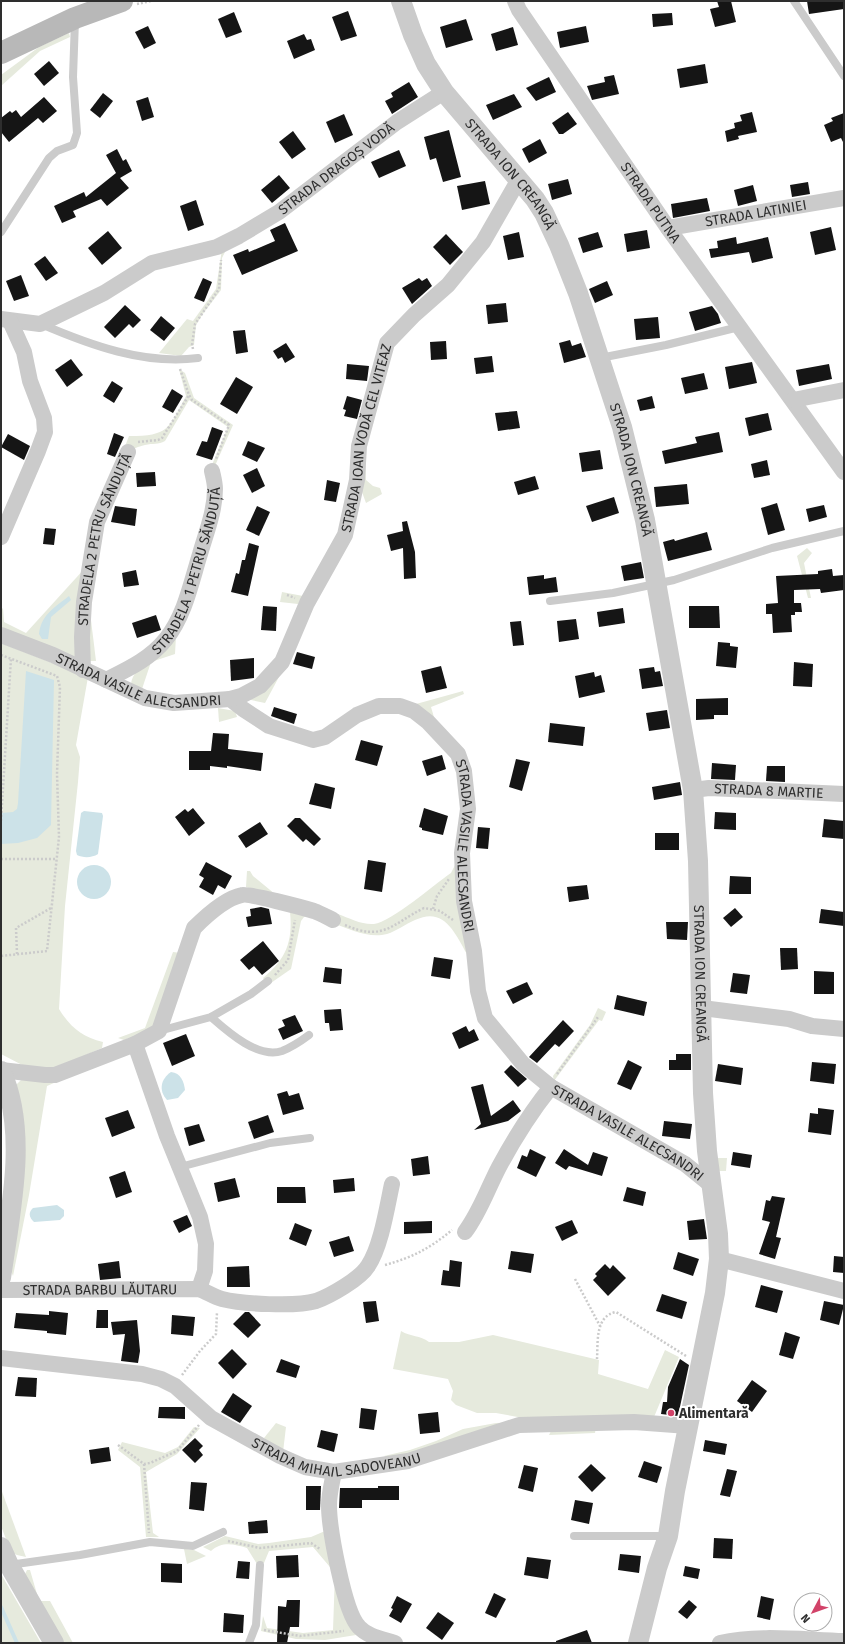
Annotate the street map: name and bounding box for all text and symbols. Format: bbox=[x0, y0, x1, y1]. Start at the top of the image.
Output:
street label: STRADA ION CREANGĂ bbox=[462, 115, 559, 232]
street label: STRADA DRAGOȘ VODĂ bbox=[275, 119, 397, 218]
street label: STRADA PUTNA bbox=[617, 159, 684, 246]
street label: STRADA LATINIEI bbox=[704, 196, 808, 230]
street label: STRADA IOAN VODĂ CEL VITEAZ bbox=[337, 342, 395, 534]
street label: STRADA ION CREANGĂ bbox=[606, 401, 656, 538]
street label: STRADELA 2 PETRU SĂNDUȚĂ bbox=[74, 450, 135, 626]
street label: STRADELA 1 PETRU SĂNDUȚĂ bbox=[148, 487, 224, 658]
street label: STRADA VASILE ALECSANDRI bbox=[53, 649, 222, 712]
street label: STRADA VASILE ALECSANDRI bbox=[452, 757, 478, 933]
street label: STRADA 8 MARTIE bbox=[714, 780, 824, 802]
street label: STRADA ION CREANGĂ bbox=[690, 905, 710, 1042]
street label: STRADA VASILE ALECSANDRI bbox=[549, 1081, 707, 1184]
street label: STRADA BARBU LĂUTARU bbox=[23, 1281, 177, 1298]
place label: Alimentară bbox=[678, 1405, 749, 1422]
marker: Alimentară bbox=[666, 1408, 676, 1418]
street label: STRADA MIHAIL SADOVEANU bbox=[249, 1434, 423, 1481]
north arrow bbox=[793, 1592, 833, 1632]
text: N bbox=[799, 1611, 813, 1625]

